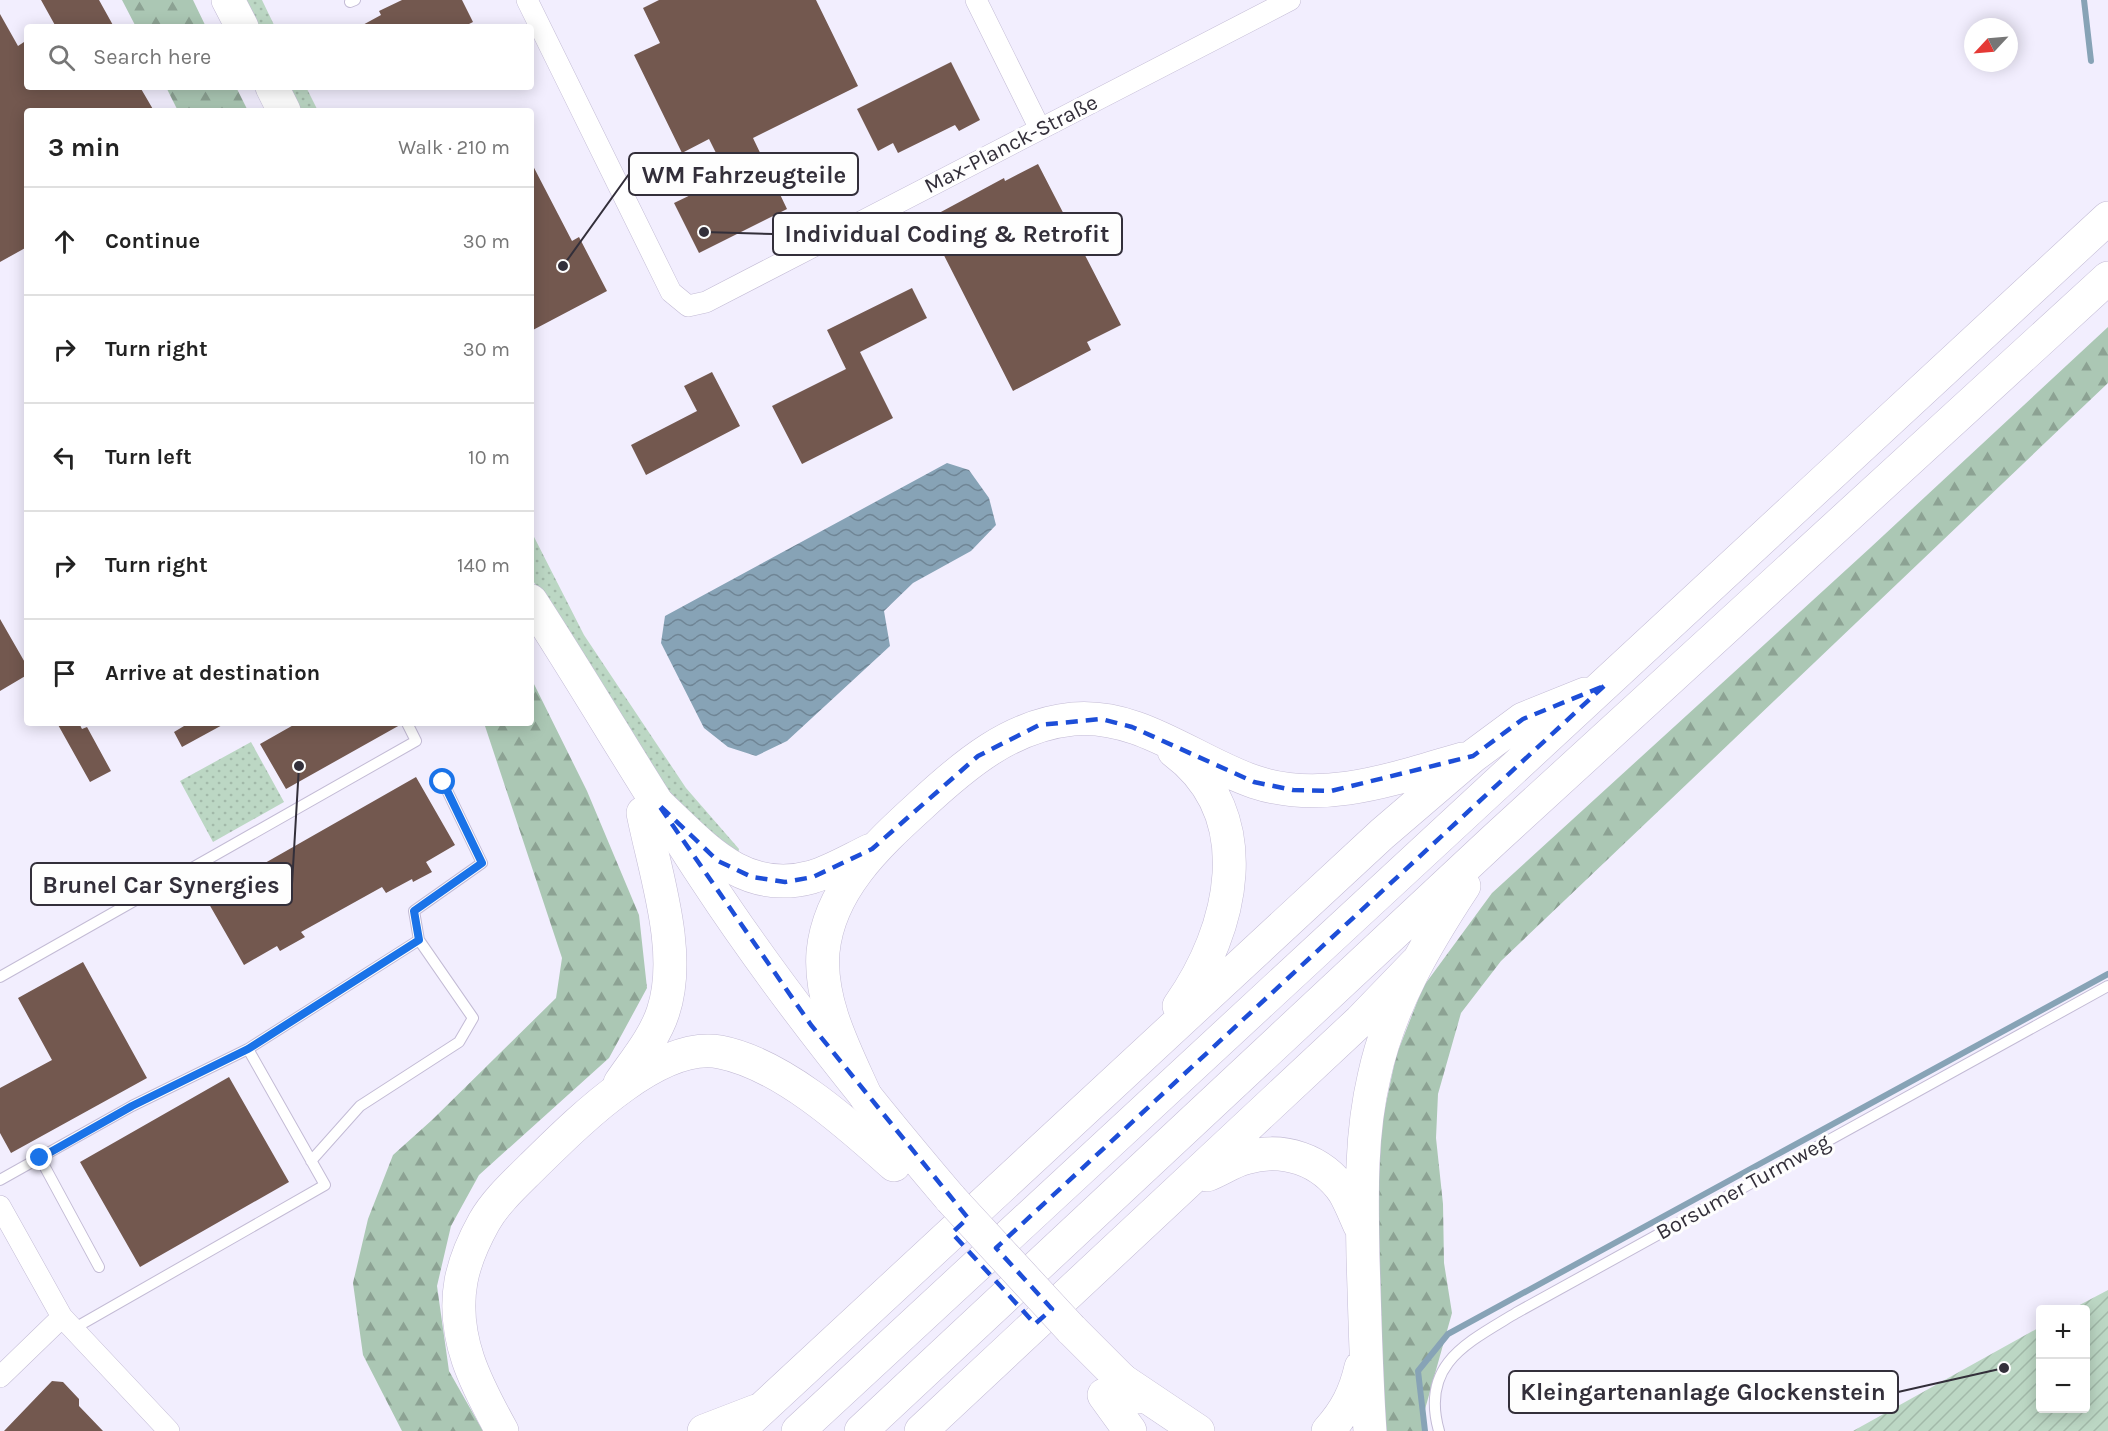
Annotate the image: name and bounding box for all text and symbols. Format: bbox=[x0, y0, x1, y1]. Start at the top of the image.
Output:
north arrow bbox=[1964, 18, 2018, 72]
search box bbox=[24, 24, 534, 90]
icon: search bbox=[45, 41, 78, 74]
text: Search here bbox=[93, 44, 211, 70]
street label: Max-Planck-Straße bbox=[920, 89, 1102, 199]
text: 3 min bbox=[48, 132, 120, 163]
text: Walk · 210 m bbox=[398, 136, 510, 159]
callout: WM Fahrzeugteile bbox=[629, 153, 858, 195]
text: WM Fahrzeugteile bbox=[642, 161, 846, 189]
callout: Individual Coding & Retrofit bbox=[773, 213, 1122, 255]
text: Individual Coding & Retrofit bbox=[785, 220, 1109, 248]
icon: ahead bbox=[48, 225, 81, 258]
text: Continue bbox=[105, 228, 200, 254]
text: 30 m bbox=[463, 230, 510, 253]
icon: right bbox=[48, 333, 81, 366]
text: Turn right bbox=[105, 336, 208, 362]
text: 30 m bbox=[463, 338, 510, 361]
icon: left bbox=[48, 441, 81, 474]
text: Turn left bbox=[105, 444, 192, 470]
text: 10 m bbox=[468, 446, 510, 469]
icon: right bbox=[48, 549, 81, 582]
text: Turn right bbox=[105, 552, 208, 578]
text: 140 m bbox=[457, 554, 510, 577]
icon: arrive bbox=[48, 657, 81, 690]
text: Arrive at destination bbox=[105, 660, 320, 686]
route start bbox=[429, 768, 455, 794]
callout: Brunel Car Synergies bbox=[31, 863, 292, 905]
text: Brunel Car Synergies bbox=[42, 871, 280, 899]
street label: Borsumer Turmweg bbox=[1652, 1128, 1835, 1246]
route end bbox=[26, 1144, 52, 1170]
map controls bbox=[2036, 1305, 2090, 1413]
button: + bbox=[2036, 1305, 2090, 1359]
button: − bbox=[2036, 1359, 2090, 1413]
callout: Kleingartenanlage Glockenstein bbox=[1509, 1371, 1898, 1413]
text: Kleingartenanlage Glockenstein bbox=[1520, 1378, 1886, 1406]

